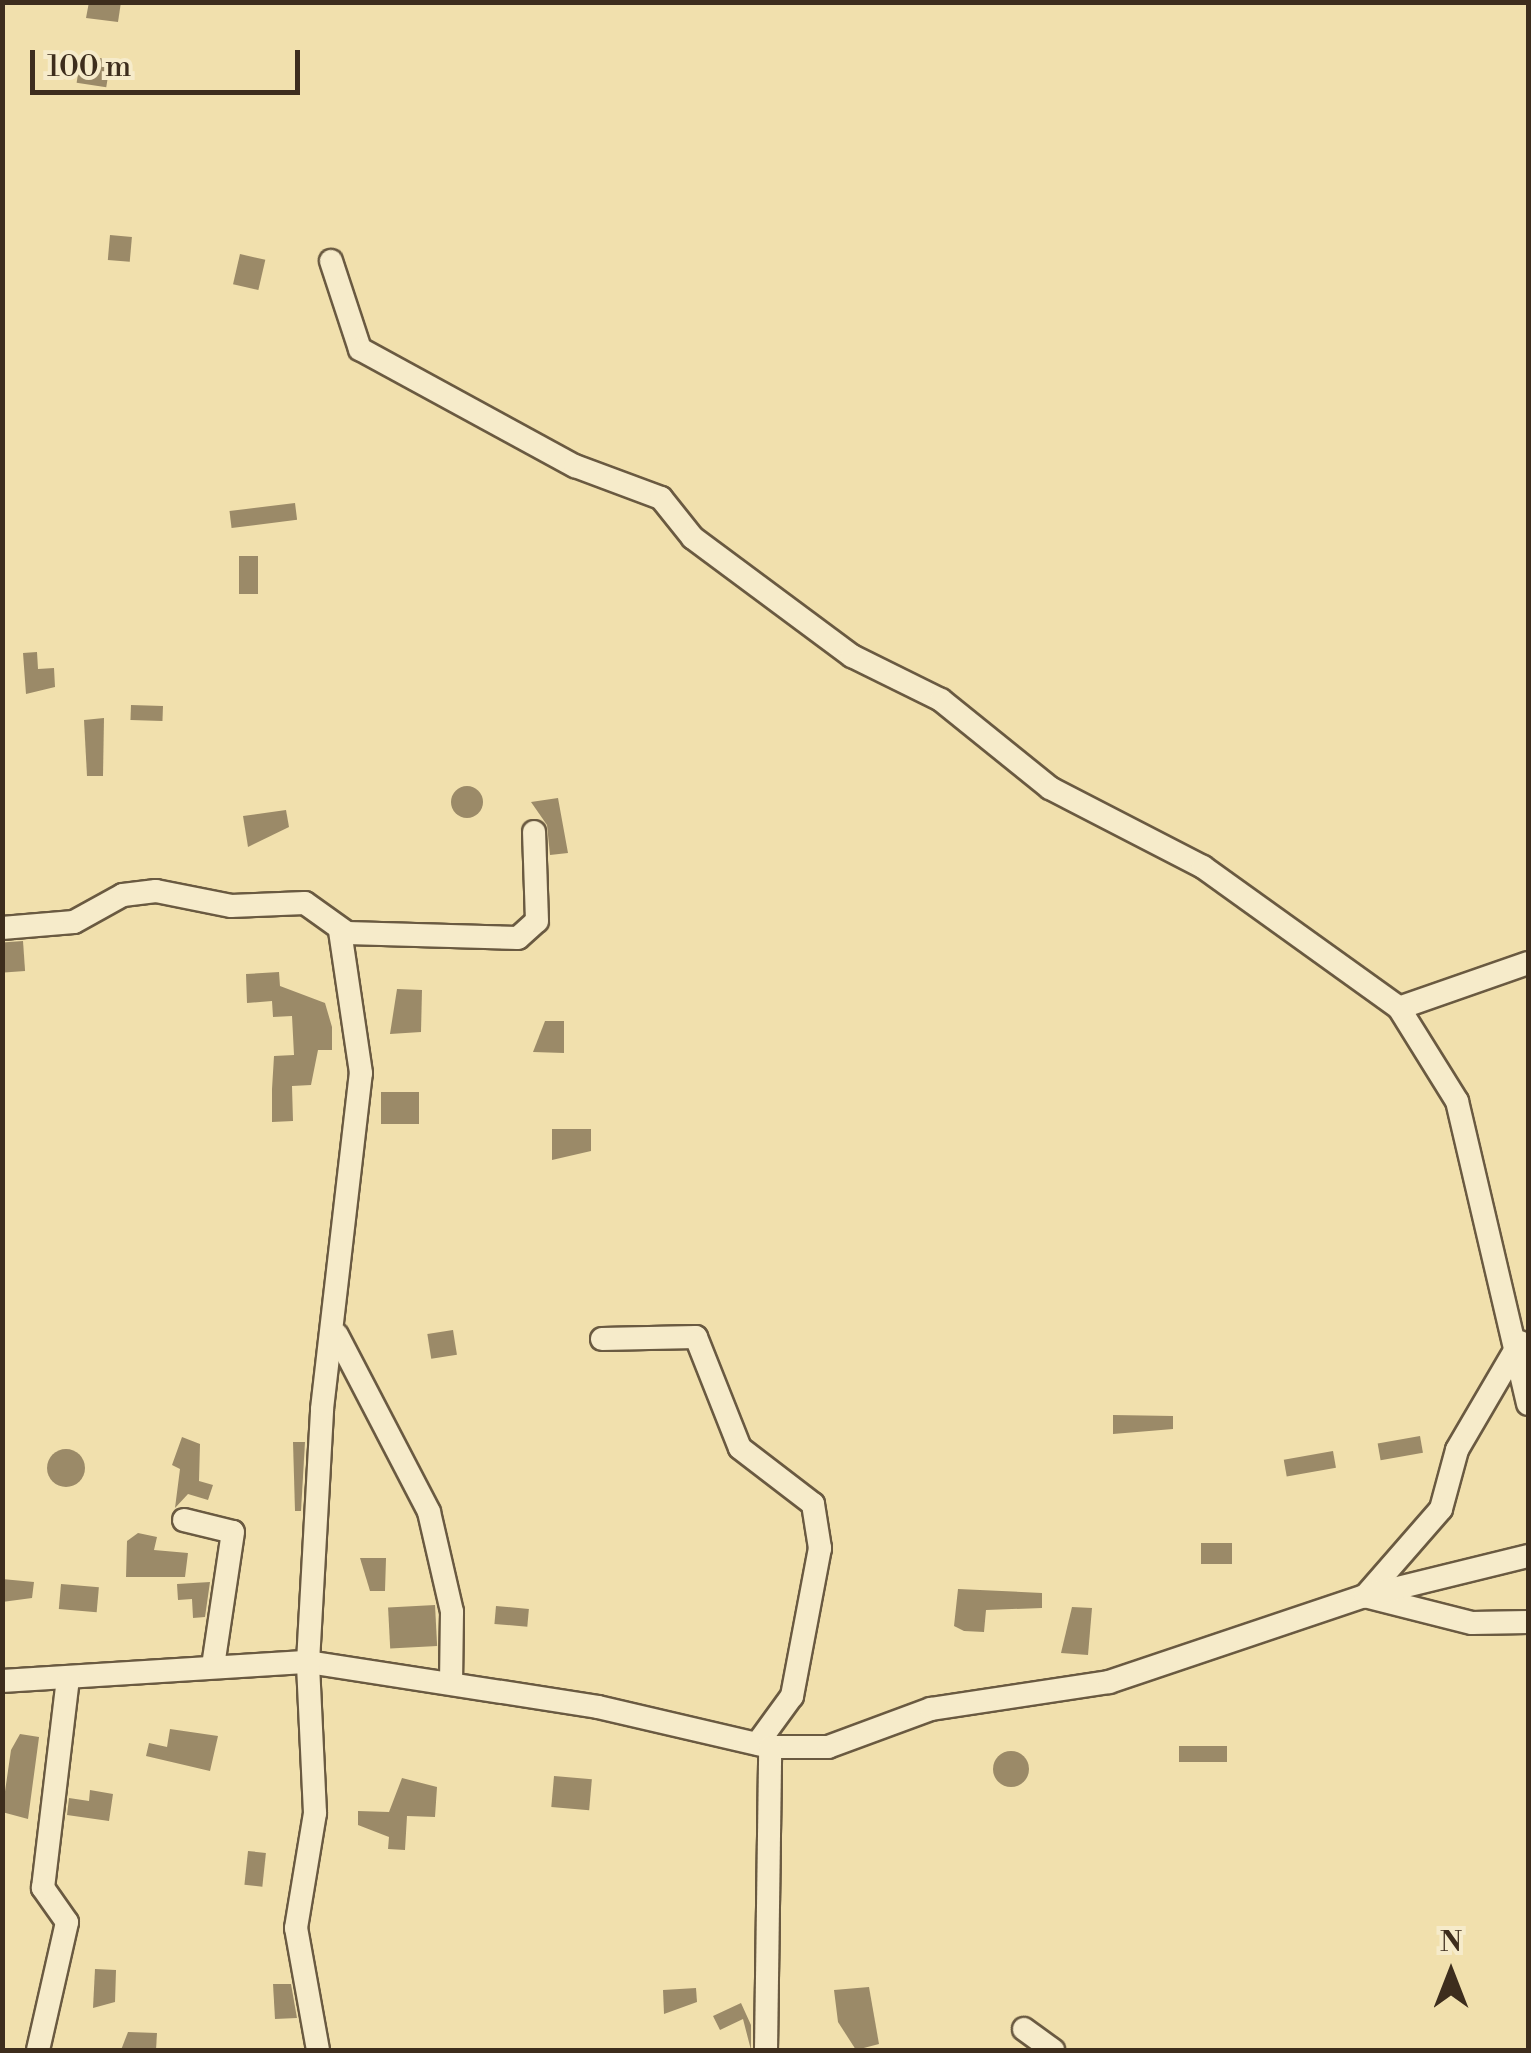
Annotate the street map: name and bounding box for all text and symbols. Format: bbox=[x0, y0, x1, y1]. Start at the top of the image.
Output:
scale bar bbox=[35, 30, 305, 92]
text: 100 m bbox=[47, 48, 131, 86]
north arrow bbox=[1401, 1923, 1501, 2023]
text: N bbox=[1440, 1925, 1462, 1960]

